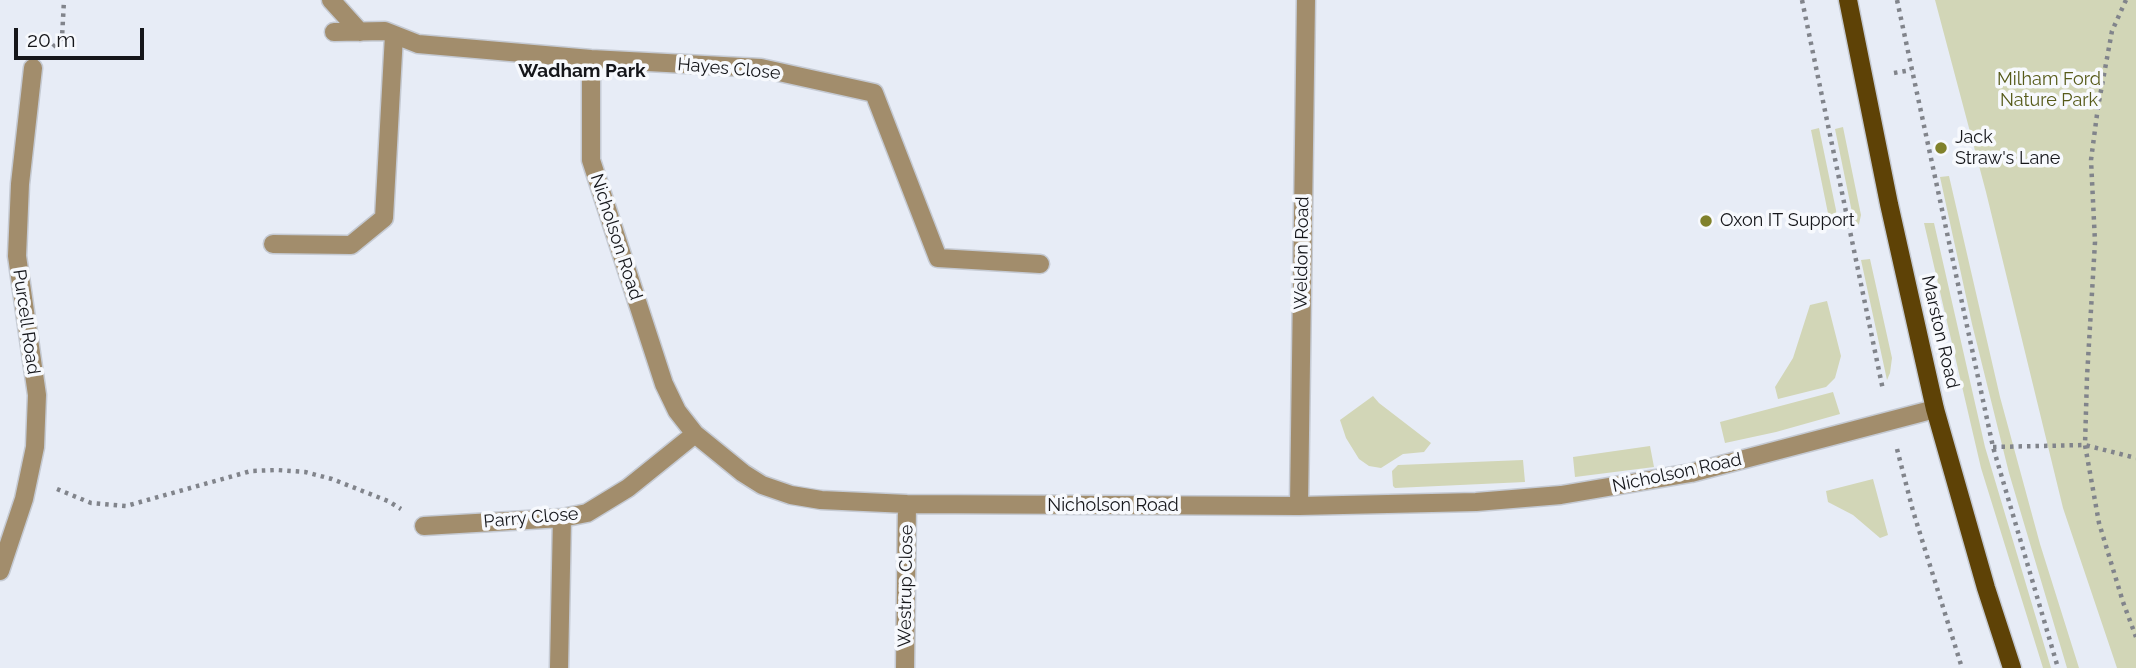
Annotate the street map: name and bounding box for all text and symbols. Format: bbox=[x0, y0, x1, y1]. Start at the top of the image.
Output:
scale bar bbox=[18, 14, 147, 58]
text: 20 m bbox=[27, 27, 75, 52]
street label: Hayes Close bbox=[677, 54, 781, 84]
district label: Wadham Park bbox=[518, 60, 646, 82]
park label: Milham Ford Nature Park bbox=[1997, 69, 2101, 112]
place label: Jack Straw's Lane bbox=[1955, 127, 2060, 170]
marker: Jack Straw's Lane bbox=[1933, 140, 1949, 156]
street label: Nicholson Road bbox=[585, 171, 647, 303]
street label: Weldon Road bbox=[1290, 196, 1314, 310]
place label: Oxon IT Support bbox=[1720, 210, 1855, 232]
marker: Oxon IT Support bbox=[1698, 213, 1714, 229]
street label: Purcell Road bbox=[8, 268, 44, 376]
street label: Marston Road bbox=[1917, 273, 1963, 391]
street label: Nicholson Road bbox=[1610, 449, 1744, 497]
street label: Nicholson Road bbox=[1047, 495, 1179, 517]
street label: Parry Close bbox=[483, 503, 579, 533]
street label: Westrup Close bbox=[894, 524, 918, 648]

